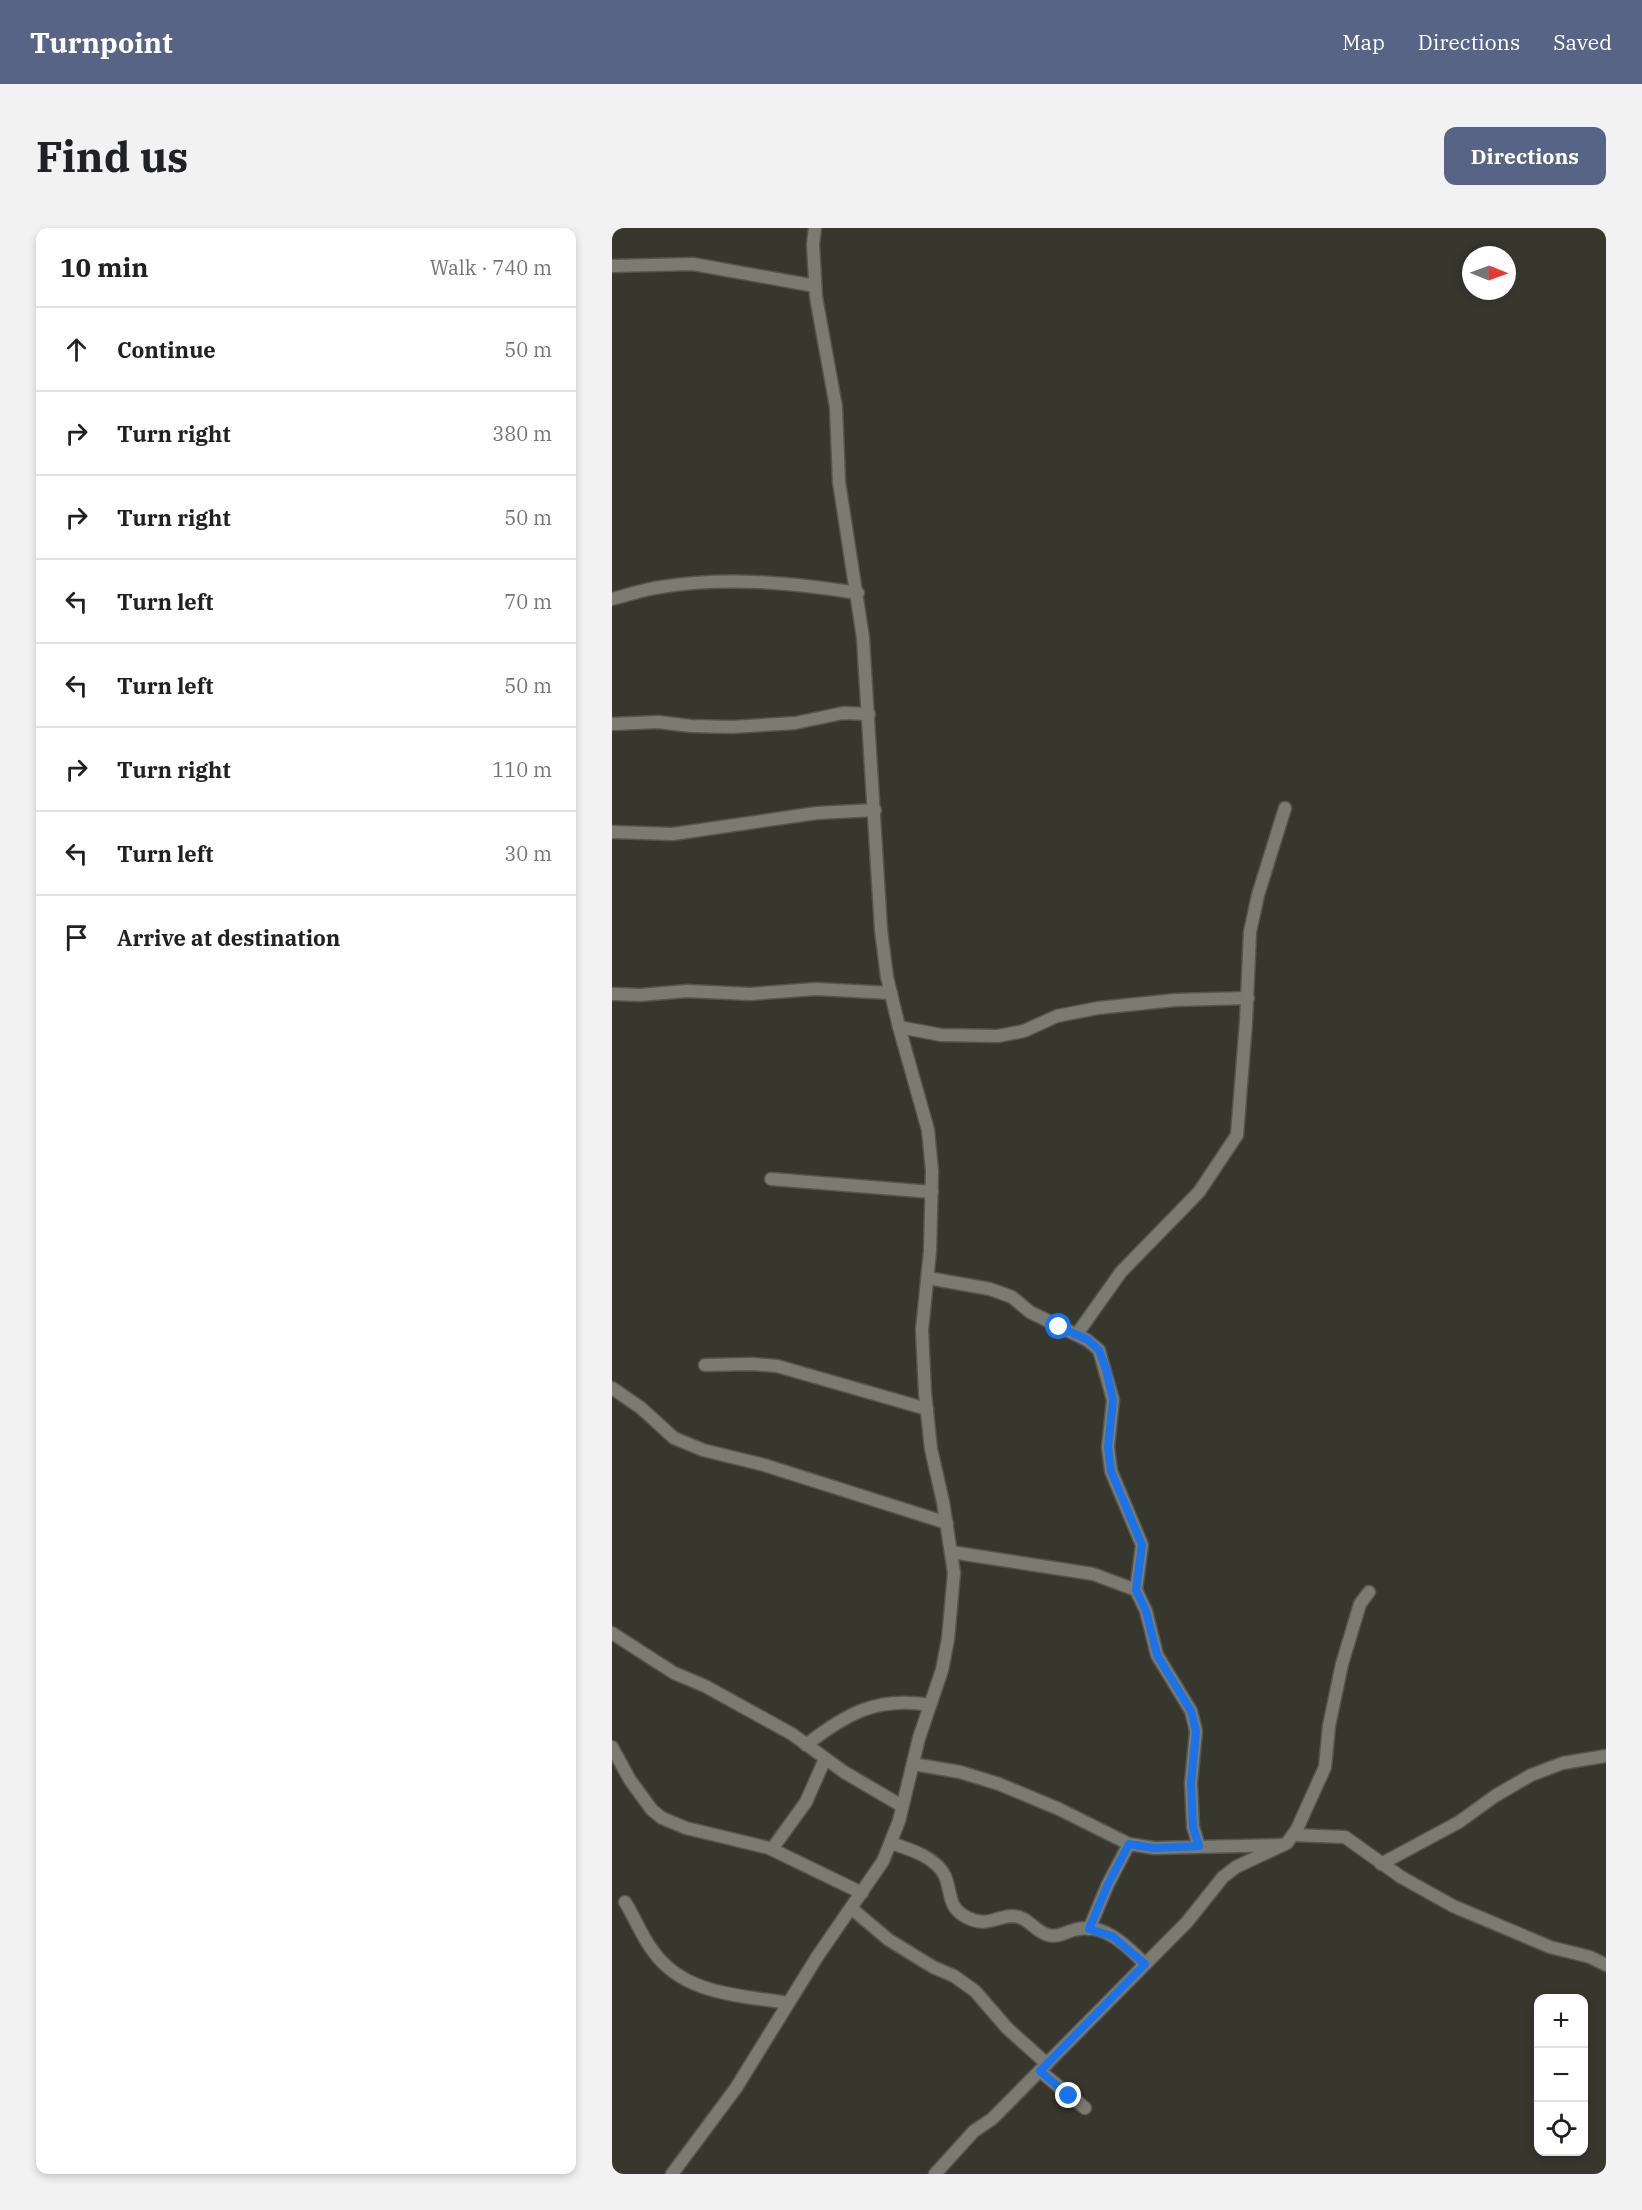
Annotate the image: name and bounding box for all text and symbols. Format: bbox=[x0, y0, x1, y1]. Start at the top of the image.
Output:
text: Turnpoint bbox=[30, 24, 173, 61]
text: Map bbox=[1342, 28, 1385, 56]
text: Directions bbox=[1418, 28, 1520, 56]
text: Saved bbox=[1553, 28, 1612, 56]
button: Directions bbox=[1444, 127, 1606, 185]
text: Find us bbox=[36, 129, 188, 184]
north arrow bbox=[1462, 246, 1516, 300]
text: 10 min bbox=[60, 250, 148, 284]
text: Walk · 740 m bbox=[430, 254, 552, 281]
icon: ahead bbox=[60, 333, 93, 366]
text: Continue bbox=[117, 335, 216, 364]
text: 50 m bbox=[504, 336, 552, 363]
icon: right bbox=[60, 417, 93, 450]
text: Turn right bbox=[117, 419, 231, 448]
text: 380 m bbox=[492, 420, 552, 447]
icon: right bbox=[60, 501, 93, 534]
text: Turn right bbox=[117, 503, 231, 532]
text: 50 m bbox=[504, 504, 552, 531]
icon: left bbox=[60, 585, 93, 618]
text: Turn left bbox=[117, 587, 213, 616]
text: 70 m bbox=[504, 588, 552, 615]
icon: left bbox=[60, 669, 93, 702]
text: Turn left bbox=[117, 671, 213, 700]
text: 50 m bbox=[504, 672, 552, 699]
icon: right bbox=[60, 753, 93, 786]
text: Turn right bbox=[117, 755, 231, 784]
text: 110 m bbox=[492, 756, 552, 783]
icon: left bbox=[60, 837, 93, 870]
text: Turn left bbox=[117, 839, 213, 868]
text: 30 m bbox=[504, 840, 552, 867]
icon: arrive bbox=[60, 921, 93, 954]
text: Arrive at destination bbox=[117, 923, 340, 952]
route start bbox=[1045, 1313, 1071, 1339]
map controls bbox=[1534, 1994, 1588, 2156]
button: + bbox=[1534, 1994, 1588, 2048]
button: − bbox=[1534, 2048, 1588, 2102]
route end bbox=[1055, 2082, 1081, 2108]
button: locate bbox=[1534, 2102, 1588, 2156]

